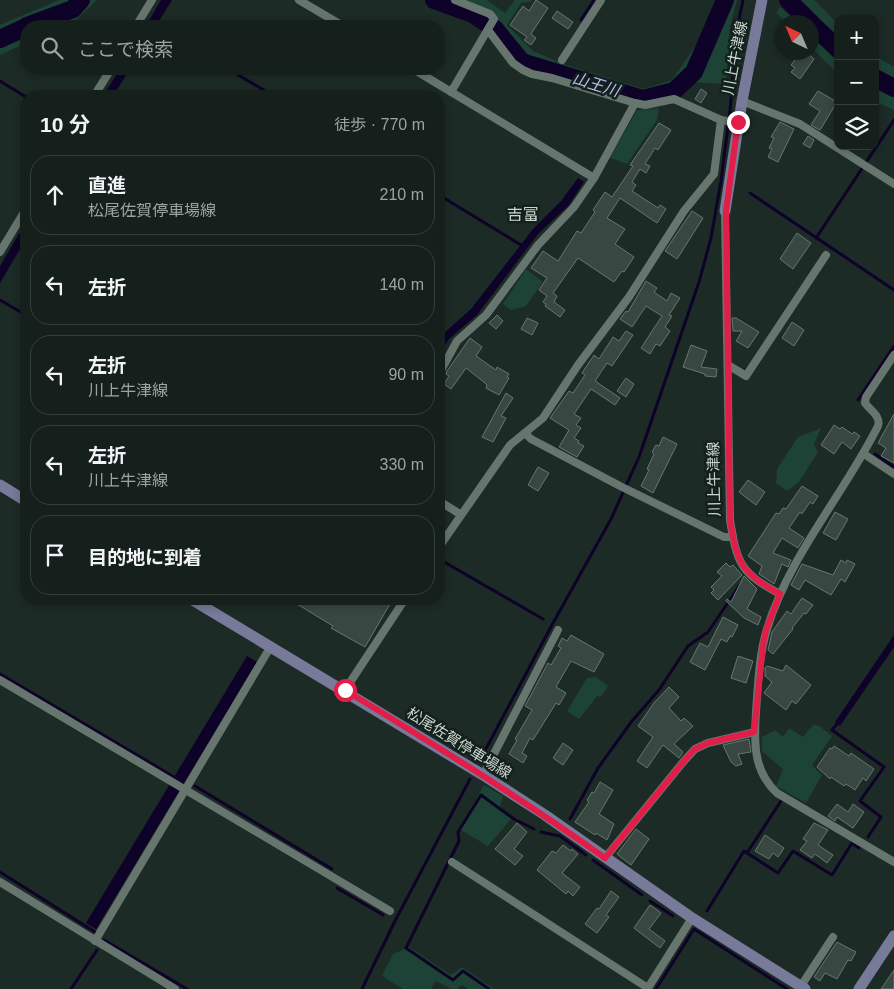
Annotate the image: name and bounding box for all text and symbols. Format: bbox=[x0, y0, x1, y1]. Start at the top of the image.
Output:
north arrow bbox=[774, 15, 819, 60]
map controls bbox=[834, 15, 879, 150]
button: + bbox=[834, 15, 879, 60]
street label: 川上牛津線 bbox=[719, 19, 750, 96]
search box bbox=[20, 20, 445, 75]
icon: search bbox=[38, 34, 66, 62]
text: ここで検索 bbox=[78, 39, 173, 60]
button: − bbox=[834, 60, 879, 105]
water label: 山王川 bbox=[570, 69, 623, 100]
button: layers bbox=[834, 105, 879, 150]
route end bbox=[727, 111, 750, 134]
text: 10 分 bbox=[40, 113, 90, 136]
text: 徒歩 · 770 m bbox=[334, 116, 425, 133]
text: 直進 bbox=[88, 175, 126, 196]
icon: ahead bbox=[41, 181, 69, 209]
text: 210 m bbox=[380, 186, 424, 203]
text: 松尾佐賀停車場線 bbox=[88, 202, 216, 219]
district label: 吉富 bbox=[507, 206, 539, 223]
icon: left bbox=[41, 271, 69, 299]
text: 140 m bbox=[380, 276, 424, 293]
text: 左折 bbox=[88, 277, 126, 298]
text: 左折 bbox=[88, 355, 126, 376]
icon: left bbox=[41, 361, 69, 389]
text: 90 m bbox=[388, 366, 424, 383]
text: 川上牛津線 bbox=[88, 382, 168, 399]
street label: 川上牛津線 bbox=[704, 441, 723, 517]
text: 左折 bbox=[88, 445, 126, 466]
icon: left bbox=[41, 451, 69, 479]
text: 330 m bbox=[380, 456, 424, 473]
text: 川上牛津線 bbox=[88, 472, 168, 489]
icon: arrive bbox=[41, 541, 69, 569]
text: 目的地に到着 bbox=[88, 547, 202, 568]
route start bbox=[334, 679, 357, 702]
street label: 松尾佐賀停車場線 bbox=[404, 704, 515, 782]

